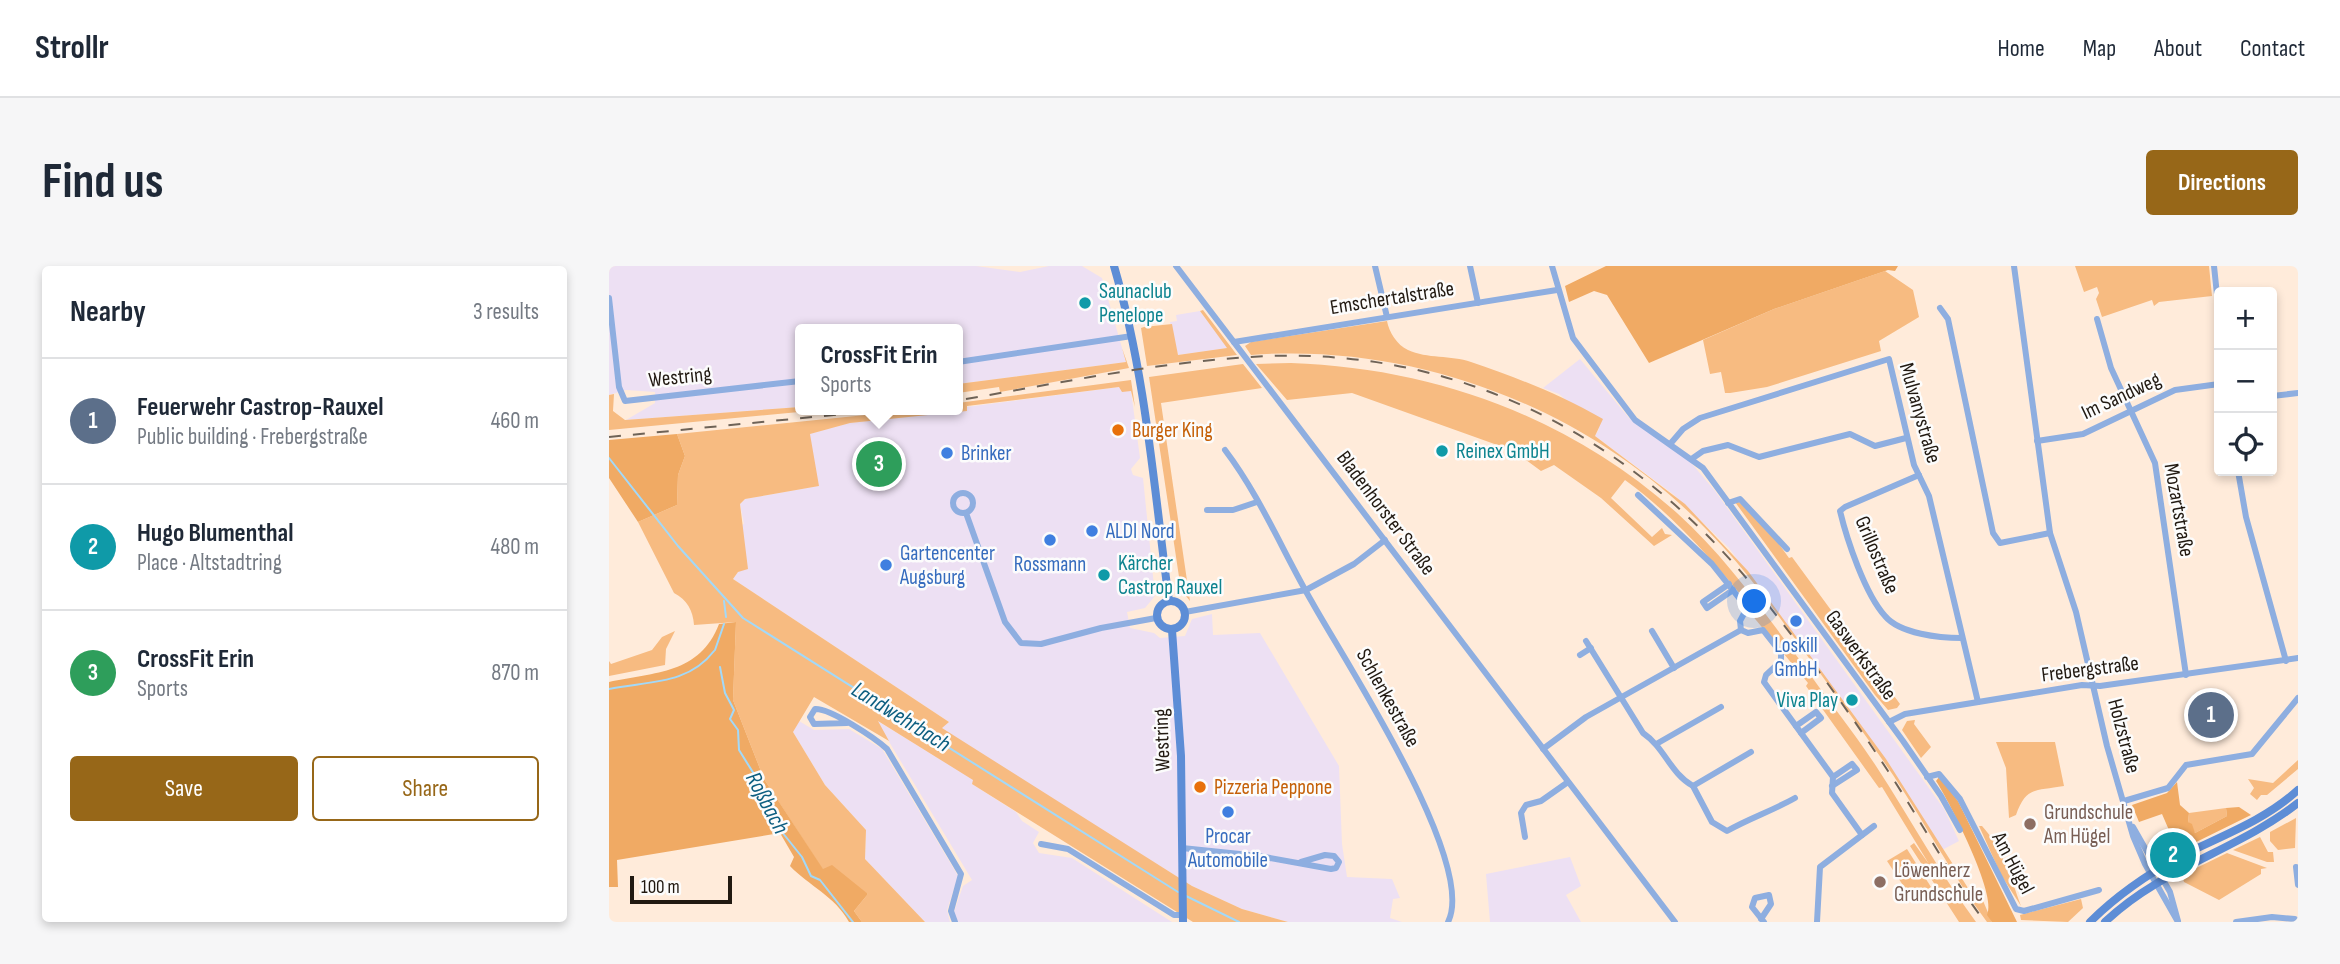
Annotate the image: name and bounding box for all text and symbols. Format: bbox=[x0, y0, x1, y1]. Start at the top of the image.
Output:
text: Strollr bbox=[35, 28, 109, 68]
text: Home bbox=[1997, 34, 2045, 63]
text: Map bbox=[2083, 34, 2116, 63]
text: About bbox=[2154, 34, 2202, 63]
text: Contact bbox=[2240, 34, 2305, 63]
button: Directions bbox=[2146, 150, 2298, 215]
text: Find us bbox=[42, 153, 164, 212]
street label: Emschertalstraße bbox=[1328, 276, 1456, 320]
place label: Saunaclub Penelope bbox=[1099, 279, 1172, 328]
map controls bbox=[2214, 287, 2277, 476]
button: + bbox=[2214, 287, 2277, 350]
text: Nearby bbox=[70, 294, 146, 330]
marker: Saunaclub Penelope bbox=[1077, 295, 1093, 311]
text: 3 results bbox=[473, 298, 539, 326]
popup bbox=[795, 324, 963, 415]
text: CrossFit Erin bbox=[820, 340, 938, 371]
button: − bbox=[2214, 350, 2277, 413]
street label: Mulvanystraße bbox=[1894, 360, 1946, 466]
street label: Westring bbox=[647, 361, 713, 393]
street label: Im Sandweg bbox=[2077, 367, 2165, 425]
text: Sports bbox=[820, 371, 871, 399]
text: Feuerwehr Castrop-Rauxel bbox=[137, 392, 384, 423]
text: 1 bbox=[88, 407, 98, 435]
text: 460 m bbox=[491, 407, 539, 435]
button: locate bbox=[2214, 413, 2277, 476]
place label: Burger King bbox=[1132, 418, 1213, 443]
marker: Burger King bbox=[1110, 422, 1126, 438]
text: Public building · Frebergstraße bbox=[137, 423, 368, 451]
pin: 3 bbox=[856, 438, 902, 490]
place label: Reinex GmbH bbox=[1456, 439, 1550, 464]
place label: Brinker bbox=[961, 441, 1011, 466]
marker: Reinex GmbH bbox=[1434, 443, 1450, 459]
marker: Brinker bbox=[939, 445, 955, 461]
street label: Bladenhorster Straße bbox=[1331, 446, 1441, 580]
street label: Mozartstraße bbox=[2159, 461, 2199, 559]
street label: Grillostraße bbox=[1849, 512, 1905, 598]
text: Hugo Blumenthal bbox=[137, 518, 294, 549]
place label: ALDI Nord bbox=[1105, 519, 1175, 544]
marker: ALDI Nord bbox=[1084, 523, 1100, 539]
marker: Rossmann bbox=[1042, 532, 1058, 548]
text: 2 bbox=[88, 533, 98, 561]
text: 480 m bbox=[491, 533, 539, 561]
place label: Gartencenter Augsburg bbox=[899, 541, 995, 590]
text: Place · Altstadtring bbox=[137, 549, 282, 577]
place label: Kärcher Castrop Rauxel bbox=[1118, 551, 1222, 600]
place label: Rossmann bbox=[1014, 552, 1086, 577]
marker: Gartencenter Augsburg bbox=[878, 557, 894, 573]
marker: Kärcher Castrop Rauxel bbox=[1096, 567, 1112, 583]
your location bbox=[1737, 584, 1771, 618]
street label: Gaswerkstraße bbox=[1820, 605, 1902, 705]
marker: Loskill GmbH bbox=[1788, 613, 1804, 629]
place label: Loskill GmbH bbox=[1774, 633, 1818, 682]
text: CrossFit Erin bbox=[137, 644, 254, 675]
street label: Schlenkestraße bbox=[1351, 644, 1425, 752]
street label: Frebergstraße bbox=[2040, 651, 2140, 687]
text: 3 bbox=[88, 659, 98, 687]
text: 870 m bbox=[491, 659, 539, 687]
text: Sports bbox=[137, 675, 188, 703]
water label: Landwehrbach bbox=[846, 676, 956, 759]
place label: Viva Play bbox=[1777, 688, 1838, 713]
pin: 1 bbox=[2188, 689, 2234, 741]
marker: Viva Play bbox=[1844, 692, 1860, 708]
street label: Holzstraße bbox=[2102, 696, 2146, 776]
street label: Westring bbox=[1148, 708, 1176, 772]
button: Save bbox=[70, 756, 298, 821]
button: Share bbox=[312, 756, 539, 821]
water label: Roßbach bbox=[739, 767, 795, 839]
place label: Pizzeria Peppone bbox=[1214, 775, 1332, 800]
marker: Pizzeria Peppone bbox=[1192, 779, 1208, 795]
place label: Grundschule Am Hügel bbox=[2043, 800, 2133, 849]
marker: Procar Automobile bbox=[1220, 804, 1236, 820]
marker: Grundschule Am Hügel bbox=[2022, 816, 2038, 832]
place label: Procar Automobile bbox=[1187, 824, 1268, 873]
street label: Am Hügel bbox=[1986, 827, 2040, 898]
pin: 2 bbox=[2150, 829, 2196, 881]
place label: Löwenherz Grundschule bbox=[1894, 858, 1983, 907]
scale bar bbox=[630, 873, 731, 905]
marker: Löwenherz Grundschule bbox=[1872, 874, 1888, 890]
text: 100 m bbox=[641, 876, 680, 899]

